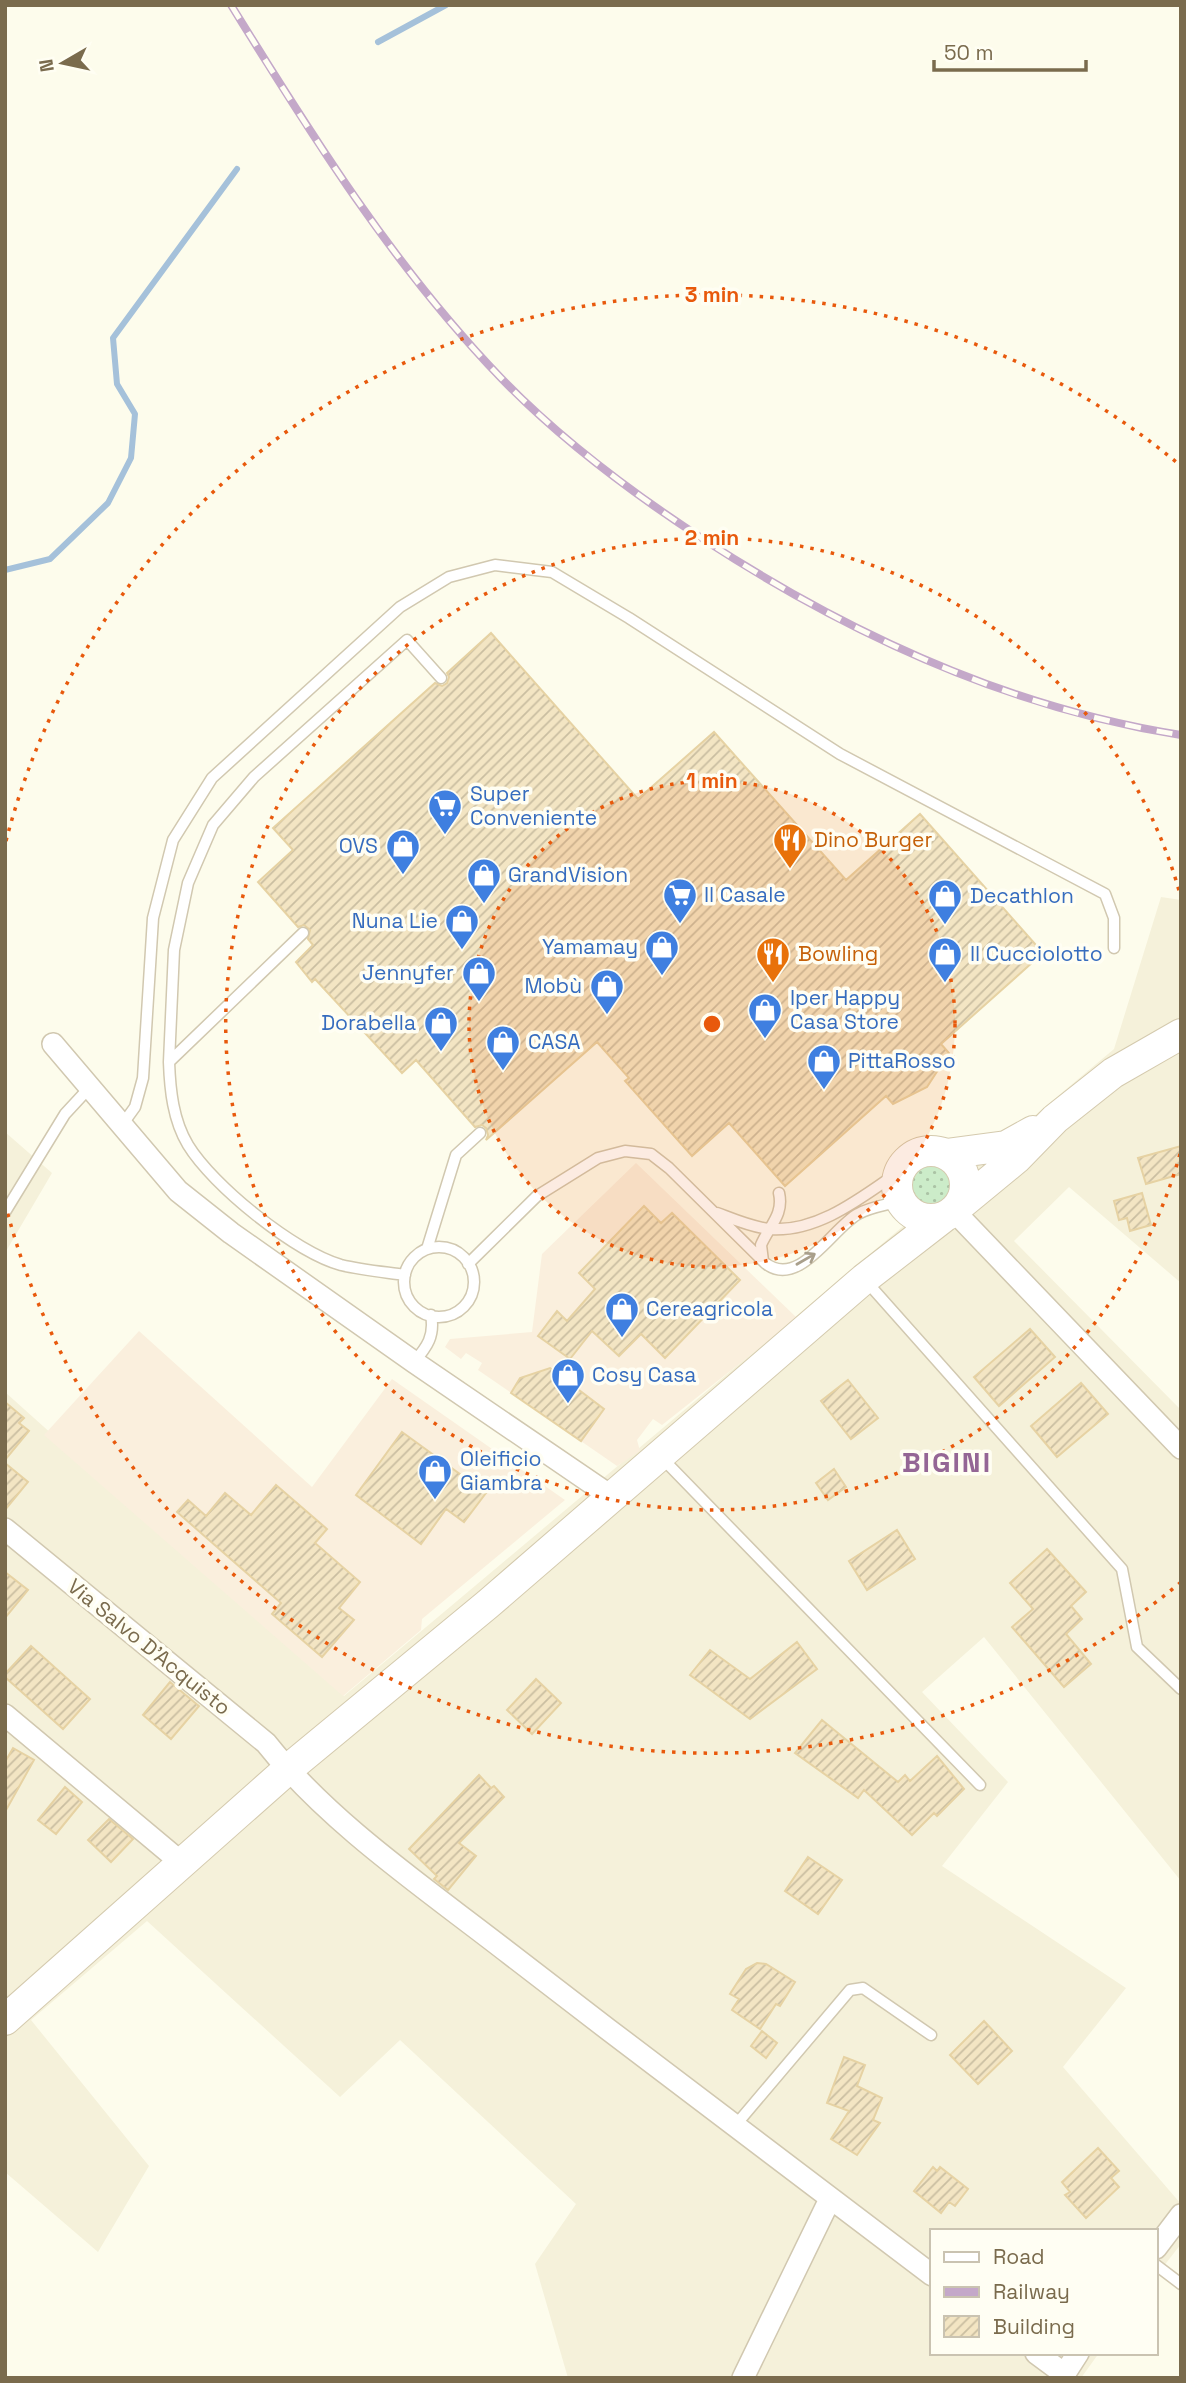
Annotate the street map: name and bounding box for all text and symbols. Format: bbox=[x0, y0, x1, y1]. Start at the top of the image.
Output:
north arrow bbox=[28, 28, 98, 98]
scale bar bbox=[934, 28, 1086, 72]
text: 50 m bbox=[944, 39, 994, 66]
text: N bbox=[33, 57, 60, 74]
text: 3 min bbox=[685, 281, 739, 308]
text: 2 min bbox=[685, 524, 739, 551]
text: 1 min bbox=[686, 767, 738, 794]
place label: Super Conveniente bbox=[470, 780, 597, 831]
supermarket icon: Super Conveniente bbox=[426, 787, 464, 836]
restaurant icon: Dino Burger bbox=[771, 821, 809, 870]
place label: Dino Burger bbox=[814, 826, 933, 853]
shop icon: OVS bbox=[384, 827, 422, 876]
place label: OVS bbox=[339, 832, 378, 859]
shop icon: GrandVision bbox=[465, 856, 503, 905]
place label: GrandVision bbox=[508, 861, 628, 888]
supermarket icon: Il Casale bbox=[661, 876, 699, 925]
shop icon: Decathlon bbox=[926, 877, 964, 926]
place label: Il Casale bbox=[704, 881, 786, 908]
place label: Decathlon bbox=[970, 882, 1074, 909]
shop icon: Nuna Lie bbox=[443, 902, 481, 951]
place label: Nuna Lie bbox=[352, 907, 438, 934]
shop icon: Yamamay bbox=[643, 928, 681, 977]
place label: Yamamay bbox=[542, 933, 638, 960]
restaurant icon: Bowling bbox=[754, 935, 792, 984]
shop icon: Il Cucciolotto bbox=[926, 935, 964, 984]
place label: Bowling bbox=[798, 940, 878, 967]
place label: Il Cucciolotto bbox=[970, 940, 1103, 967]
shop icon: Jennyfer bbox=[460, 954, 498, 1003]
place label: Jennyfer bbox=[362, 959, 454, 986]
shop icon: Mobù bbox=[588, 967, 626, 1016]
place label: Mobù bbox=[524, 972, 582, 999]
place label: Iper Happy Casa Store bbox=[790, 984, 900, 1035]
shop icon: Iper Happy Casa Store bbox=[746, 991, 784, 1040]
shop icon: Dorabella bbox=[422, 1004, 460, 1053]
place label: Dorabella bbox=[321, 1009, 416, 1036]
centre of rings bbox=[700, 1012, 724, 1036]
shop icon: CASA bbox=[484, 1023, 522, 1072]
place label: CASA bbox=[528, 1028, 581, 1055]
shop icon: PittaRosso bbox=[805, 1042, 843, 1091]
place label: PittaRosso bbox=[848, 1047, 956, 1074]
one-way arrow bbox=[796, 1252, 816, 1266]
shop icon: Cereagricola bbox=[603, 1290, 641, 1339]
place label: Cereagricola bbox=[646, 1295, 773, 1322]
shop icon: Cosy Casa bbox=[549, 1356, 587, 1405]
place label: Cosy Casa bbox=[592, 1361, 696, 1388]
district label: BIGINI bbox=[902, 1444, 992, 1480]
place label: Oleificio Giambra bbox=[460, 1445, 542, 1496]
shop icon: Oleificio Giambra bbox=[416, 1452, 454, 1501]
street label: Via Salvo D'Acquisto bbox=[62, 1572, 237, 1721]
legend bbox=[930, 2229, 1158, 2355]
text: Road bbox=[993, 2243, 1045, 2270]
text: Railway bbox=[993, 2278, 1070, 2305]
text: Building bbox=[993, 2313, 1075, 2340]

